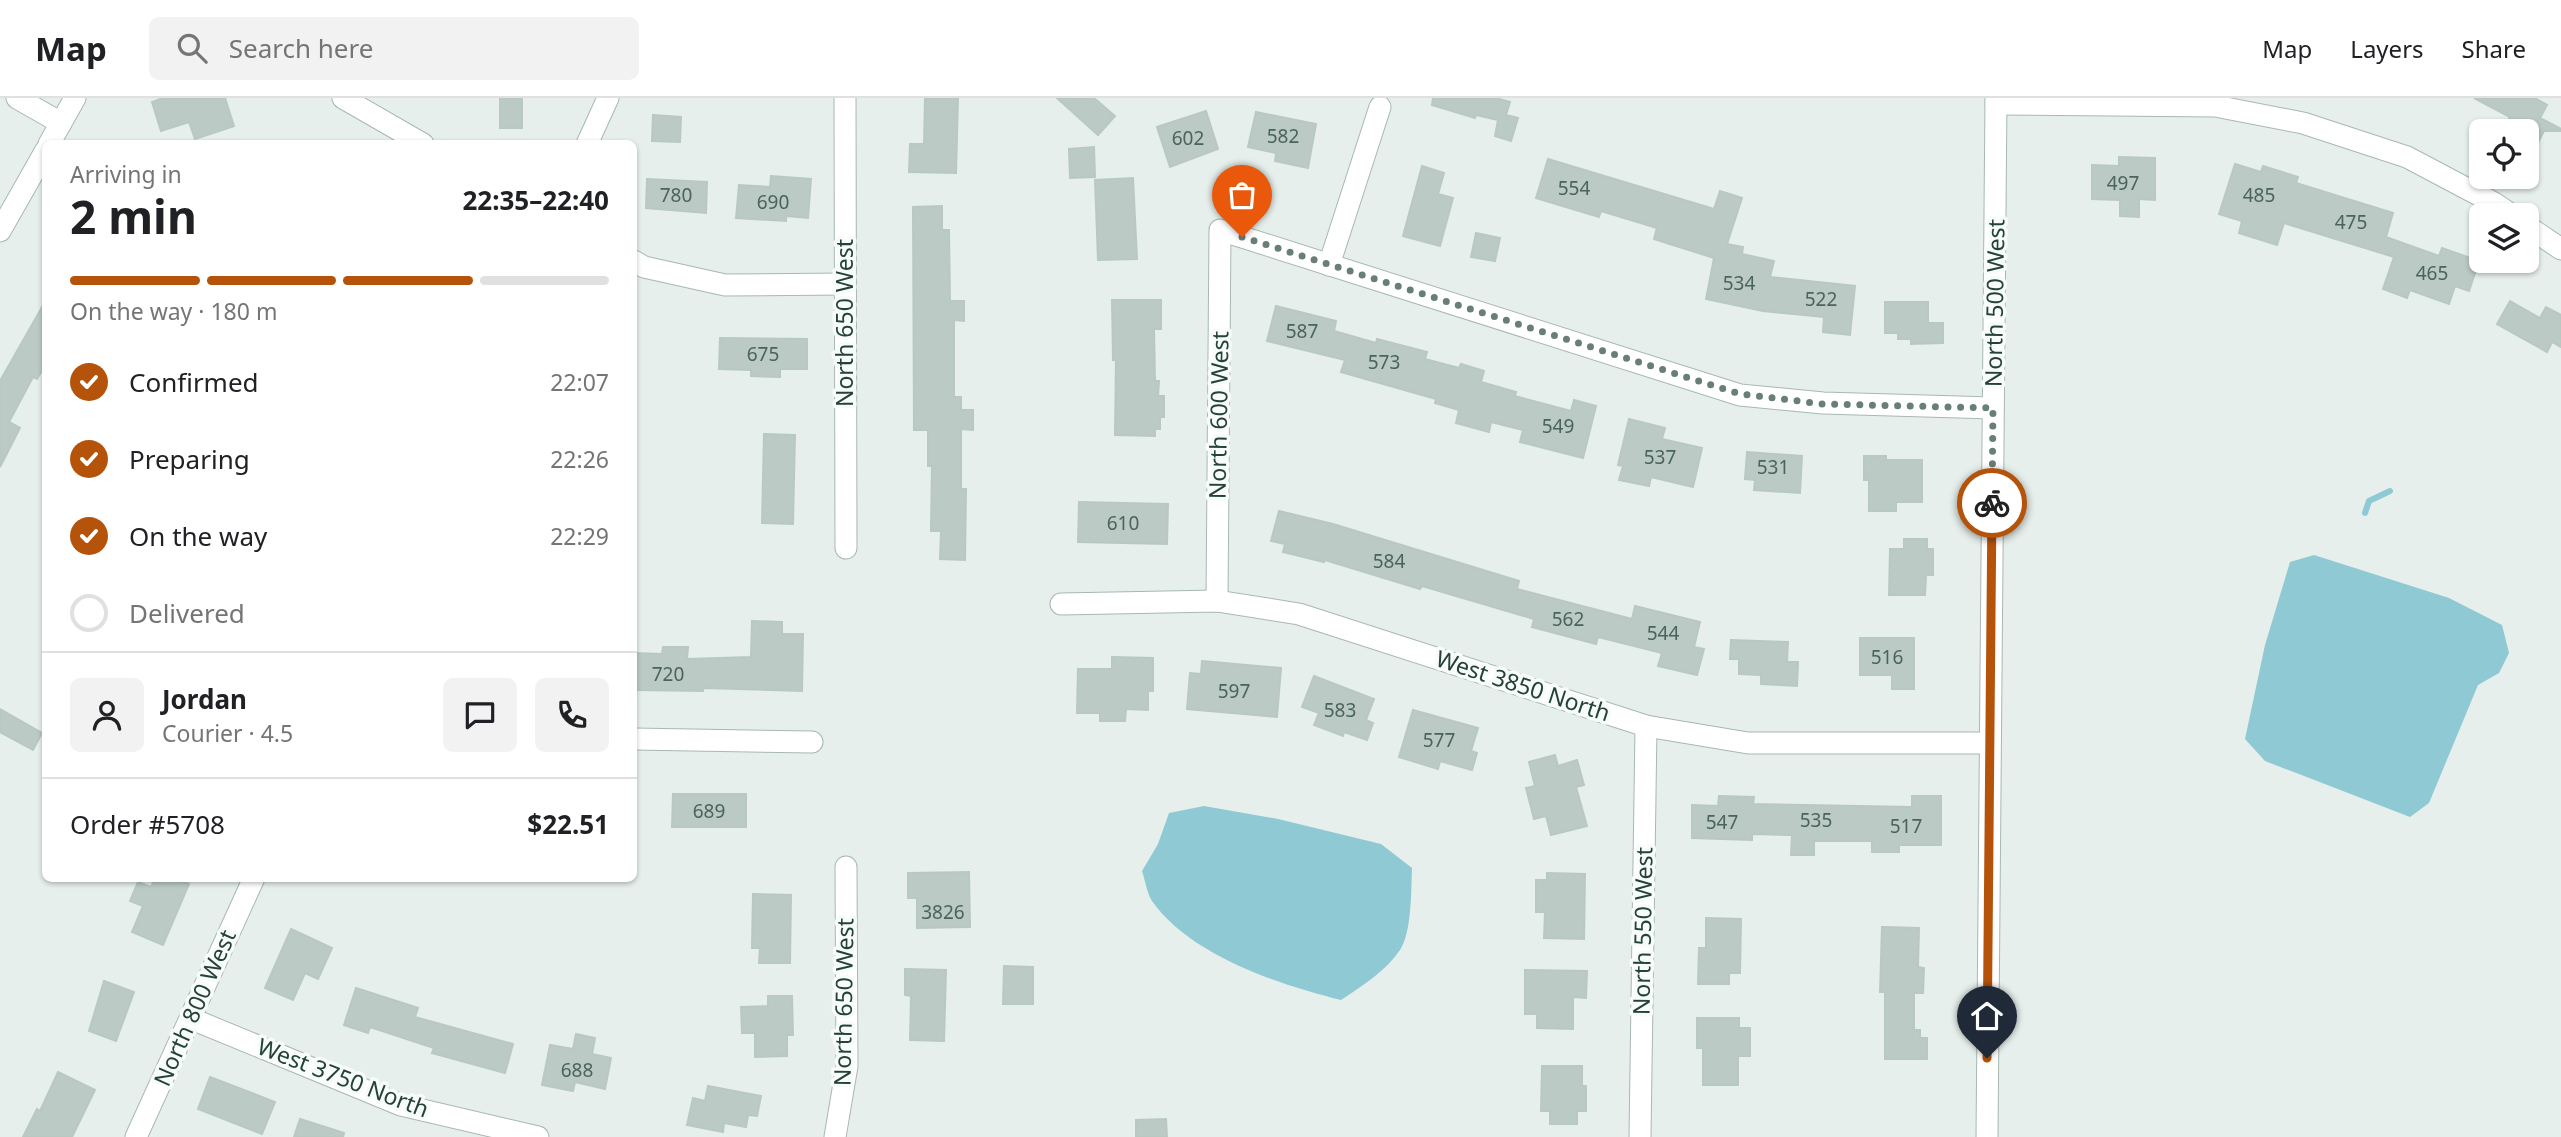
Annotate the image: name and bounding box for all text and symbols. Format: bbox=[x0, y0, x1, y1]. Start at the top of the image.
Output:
search box bbox=[149, 17, 639, 80]
text: Map bbox=[35, 26, 107, 71]
icon: search bbox=[173, 29, 211, 67]
text: Search here bbox=[229, 30, 373, 66]
text: Map bbox=[2262, 32, 2312, 65]
text: Layers bbox=[2350, 32, 2424, 65]
text: Share bbox=[2462, 32, 2526, 65]
map controls bbox=[2469, 119, 2539, 273]
button: locate bbox=[2469, 119, 2539, 189]
house number: 582 bbox=[1267, 123, 1299, 149]
house number: 602 bbox=[1172, 125, 1204, 151]
text: Arriving in bbox=[70, 158, 182, 190]
pin bbox=[1212, 165, 1272, 237]
house number: 497 bbox=[2107, 170, 2139, 196]
house number: 554 bbox=[1558, 175, 1590, 201]
icon: bag bbox=[1223, 176, 1261, 214]
text: 22:35–22:40 bbox=[462, 182, 609, 218]
house number: 780 bbox=[660, 182, 692, 208]
house number: 485 bbox=[2243, 182, 2275, 208]
text: 2 min bbox=[70, 185, 197, 247]
house number: 690 bbox=[757, 189, 789, 215]
button: layers bbox=[2469, 203, 2539, 273]
house number: 475 bbox=[2335, 209, 2367, 235]
street label: North 500 West bbox=[1977, 219, 2011, 387]
street label: North 650 West bbox=[828, 239, 860, 407]
house number: 465 bbox=[2416, 260, 2448, 286]
house number: 534 bbox=[1723, 270, 1755, 296]
house number: 522 bbox=[1805, 286, 1837, 312]
text: On the way · 180 m bbox=[70, 295, 277, 327]
house number: 587 bbox=[1286, 318, 1318, 344]
street label: North 600 West bbox=[1201, 331, 1235, 499]
house number: 675 bbox=[747, 341, 779, 367]
house number: 573 bbox=[1368, 349, 1400, 375]
icon: check bbox=[70, 363, 108, 401]
text: Confirmed bbox=[129, 364, 259, 400]
text: 22:07 bbox=[550, 366, 609, 398]
house number: 549 bbox=[1542, 413, 1574, 439]
icon: check bbox=[70, 440, 108, 478]
text: Preparing bbox=[129, 441, 250, 477]
text: 22:26 bbox=[550, 443, 609, 475]
house number: 537 bbox=[1644, 444, 1676, 470]
house number: 531 bbox=[1757, 454, 1789, 480]
courier bbox=[1957, 468, 2027, 538]
icon: bike bbox=[1973, 484, 2011, 522]
house number: 610 bbox=[1107, 510, 1139, 536]
icon: check bbox=[70, 517, 108, 555]
text: On the way bbox=[129, 518, 267, 554]
text: 22:29 bbox=[550, 520, 609, 552]
house number: 584 bbox=[1373, 548, 1405, 574]
text: Delivered bbox=[129, 595, 245, 631]
house number: 562 bbox=[1552, 606, 1584, 632]
house number: 544 bbox=[1647, 620, 1679, 646]
street label: West 3850 North bbox=[1432, 642, 1614, 728]
house number: 516 bbox=[1871, 644, 1903, 670]
house number: 720 bbox=[652, 661, 684, 687]
button: person bbox=[70, 678, 144, 752]
button: chat bbox=[443, 678, 517, 752]
button: phone bbox=[535, 678, 609, 752]
house number: 597 bbox=[1218, 678, 1250, 704]
text: Jordan bbox=[162, 681, 247, 717]
house number: 583 bbox=[1324, 697, 1356, 723]
text: Courier · 4.5 bbox=[162, 717, 293, 749]
house number: 577 bbox=[1423, 727, 1455, 753]
house number: 689 bbox=[693, 798, 725, 824]
text: Order #5708 bbox=[70, 806, 225, 842]
text: $22.51 bbox=[527, 806, 609, 842]
house number: 535 bbox=[1800, 807, 1832, 833]
house number: 547 bbox=[1706, 809, 1738, 835]
house number: 517 bbox=[1890, 813, 1922, 839]
street label: North 550 West bbox=[1625, 847, 1659, 1015]
house number: 3826 bbox=[921, 899, 965, 925]
street label: North 650 West bbox=[826, 918, 860, 1086]
street label: North 800 West bbox=[145, 924, 243, 1091]
pin bbox=[1957, 986, 2017, 1058]
icon: home bbox=[1968, 997, 2006, 1035]
street label: West 3750 North bbox=[253, 1030, 434, 1124]
house number: 688 bbox=[561, 1057, 593, 1083]

